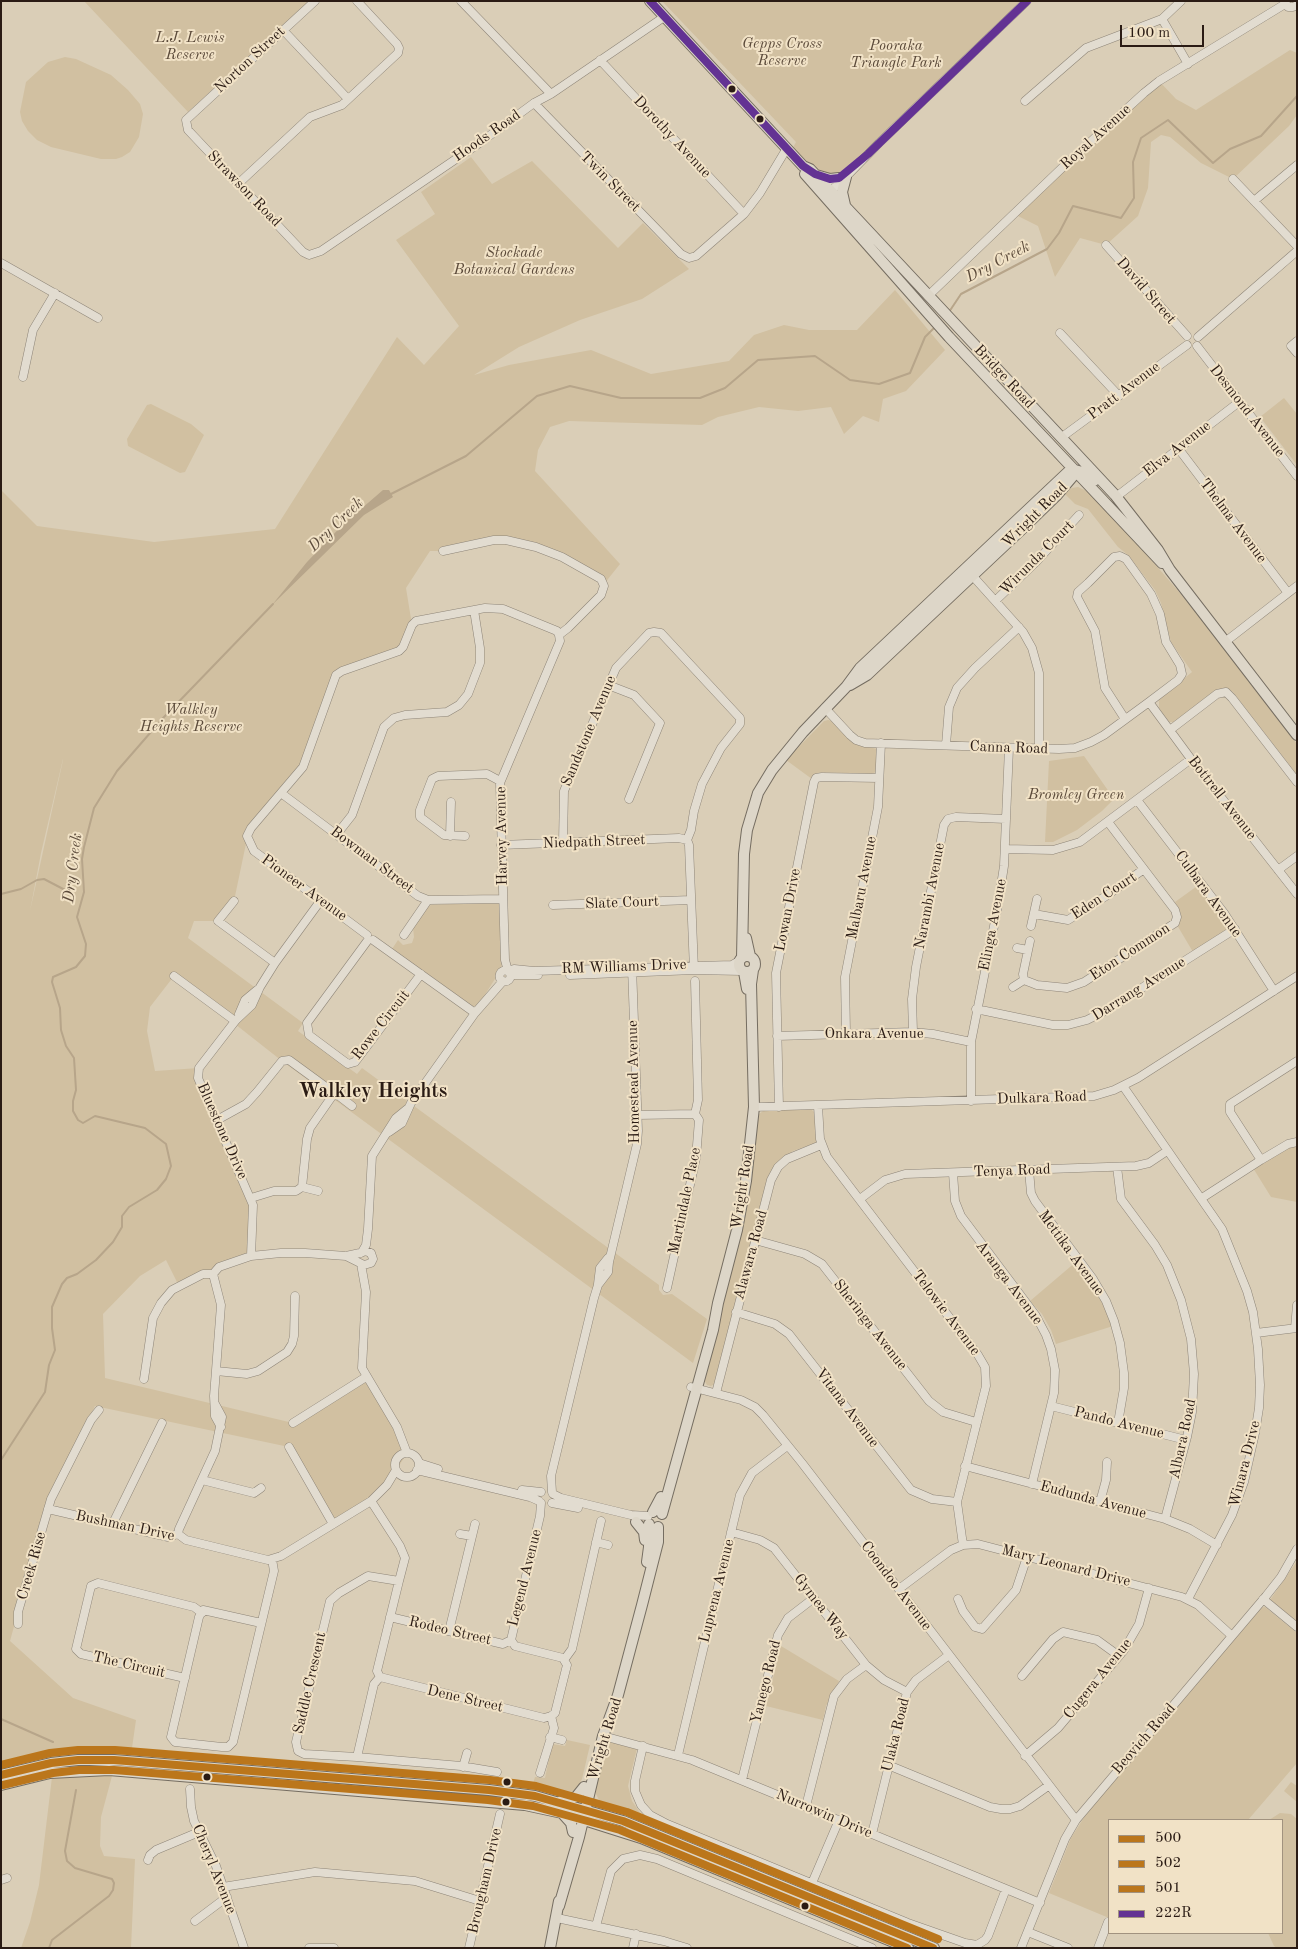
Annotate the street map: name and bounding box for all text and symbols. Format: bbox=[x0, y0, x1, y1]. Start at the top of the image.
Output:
scale bar bbox=[1123, 15, 1207, 47]
street label: Norton Street bbox=[211, 23, 289, 97]
text: 100 m bbox=[1128, 26, 1170, 41]
park label: L.J. Lewis Reserve bbox=[155, 29, 225, 64]
park label: Gepps Cross Reserve bbox=[742, 35, 822, 70]
park label: Pooraka Triangle Park bbox=[850, 37, 942, 72]
unlabelled marker bbox=[727, 84, 737, 94]
street label: Dorothy Avenue bbox=[629, 92, 715, 182]
street label: Royal Avenue bbox=[1057, 101, 1135, 173]
street label: Hoods Road bbox=[450, 106, 524, 166]
unlabelled marker bbox=[755, 114, 765, 124]
street label: Strawson Road bbox=[203, 147, 285, 231]
street label: Twin Street bbox=[576, 148, 644, 216]
water label: Dry Creek bbox=[963, 237, 1033, 287]
park label: Stockade Botanical Gardens bbox=[453, 244, 575, 279]
street label: David Street bbox=[1112, 254, 1180, 328]
street label: Bridge Road bbox=[970, 341, 1038, 413]
street label: Pratt Avenue bbox=[1084, 358, 1164, 424]
street label: Desmond Avenue bbox=[1205, 361, 1289, 461]
street label: Elva Avenue bbox=[1139, 417, 1215, 481]
street label: Thelma Avenue bbox=[1195, 475, 1271, 567]
street label: Wright Road bbox=[998, 478, 1072, 552]
water label: Dry Creek bbox=[304, 494, 368, 556]
street label: Wirunda Court bbox=[996, 517, 1078, 599]
street label: Sandstone Avenue bbox=[558, 673, 620, 789]
park label: Walkley Heights Reserve bbox=[140, 701, 242, 736]
street label: Canna Road bbox=[969, 738, 1049, 758]
street label: Bottrell Avenue bbox=[1184, 753, 1260, 843]
street label: Harvey Avenue bbox=[492, 786, 512, 886]
park label: Bromley Green bbox=[1028, 786, 1124, 804]
street label: Bowman Street bbox=[326, 823, 418, 897]
street label: Niedpath Street bbox=[542, 831, 646, 853]
water label: Dry Creek bbox=[59, 832, 87, 904]
street label: Malbaru Avenue bbox=[843, 835, 881, 941]
street label: Narambi Avenue bbox=[911, 841, 949, 951]
street label: Culbara Avenue bbox=[1171, 847, 1245, 941]
street label: Pioneer Avenue bbox=[258, 851, 350, 925]
street label: Lowan Drive bbox=[771, 867, 805, 953]
street label: Eden Court bbox=[1068, 868, 1140, 924]
street label: Elinga Avenue bbox=[975, 877, 1011, 973]
street label: Slate Court bbox=[585, 893, 659, 913]
street label: Eton Common bbox=[1086, 919, 1174, 985]
street label: Darrang Avenue bbox=[1089, 953, 1189, 1025]
street label: RM Williams Drive bbox=[561, 956, 687, 978]
street label: Rowe Circuit bbox=[348, 986, 414, 1064]
street label: Homestead Avenue bbox=[624, 1020, 644, 1144]
street label: Onkara Avenue bbox=[824, 1025, 924, 1043]
street label: Bluestone Drive bbox=[193, 1080, 251, 1182]
district label: Walkley Heights bbox=[299, 1080, 447, 1104]
street label: Dulkara Road bbox=[997, 1087, 1087, 1109]
street label: Wright Road bbox=[727, 1143, 759, 1231]
street label: Martindale Place bbox=[665, 1146, 705, 1256]
street label: Tenya Road bbox=[973, 1161, 1051, 1181]
street label: Mettika Avenue bbox=[1034, 1207, 1108, 1299]
street label: Alawara Road bbox=[730, 1208, 772, 1302]
street label: Aranga Avenue bbox=[972, 1237, 1046, 1329]
street label: Telowie Avenue bbox=[908, 1267, 984, 1359]
street label: Sheringa Avenue bbox=[829, 1276, 911, 1374]
street label: Vitana Avenue bbox=[811, 1365, 883, 1451]
street label: Albara Road bbox=[1166, 1397, 1200, 1481]
street label: Pando Avenue bbox=[1072, 1403, 1166, 1443]
street label: Winara Drive bbox=[1226, 1419, 1264, 1509]
street label: Eudunda Avenue bbox=[1038, 1477, 1148, 1523]
street label: Bushman Drive bbox=[74, 1507, 176, 1545]
street label: Legend Avenue bbox=[504, 1527, 546, 1629]
street label: Creek Rise bbox=[14, 1530, 50, 1602]
street label: Luprena Avenue bbox=[695, 1537, 739, 1645]
street label: Coondoo Avenue bbox=[856, 1538, 936, 1634]
street label: Mary Leonard Drive bbox=[1000, 1541, 1132, 1591]
street label: Gymea Way bbox=[790, 1570, 852, 1644]
street label: Rodeo Street bbox=[407, 1613, 493, 1649]
street label: Saddle Crescent bbox=[290, 1630, 330, 1736]
street label: Cugera Avenue bbox=[1060, 1635, 1136, 1723]
street label: Yanego Road bbox=[747, 1638, 785, 1726]
street label: The Circuit bbox=[91, 1648, 167, 1682]
street label: Dene Street bbox=[425, 1682, 505, 1716]
street label: Wright Road bbox=[584, 1696, 626, 1782]
street label: Ulaka Road bbox=[878, 1696, 914, 1774]
street label: Beovich Road bbox=[1108, 1700, 1180, 1778]
unlabelled marker bbox=[202, 1772, 212, 1782]
unlabelled marker bbox=[502, 1777, 512, 1787]
street label: Nurrowin Drive bbox=[773, 1786, 875, 1842]
unlabelled marker bbox=[501, 1797, 511, 1807]
legend bbox=[1108, 1819, 1283, 1934]
street label: Cheryl Avenue bbox=[188, 1822, 240, 1916]
street label: Brougham Drive bbox=[464, 1826, 506, 1936]
text: 500 bbox=[1155, 1831, 1181, 1846]
text: 502 bbox=[1155, 1856, 1181, 1871]
text: 501 bbox=[1155, 1881, 1181, 1896]
unlabelled marker bbox=[800, 1901, 810, 1911]
text: 222R bbox=[1155, 1906, 1192, 1921]

